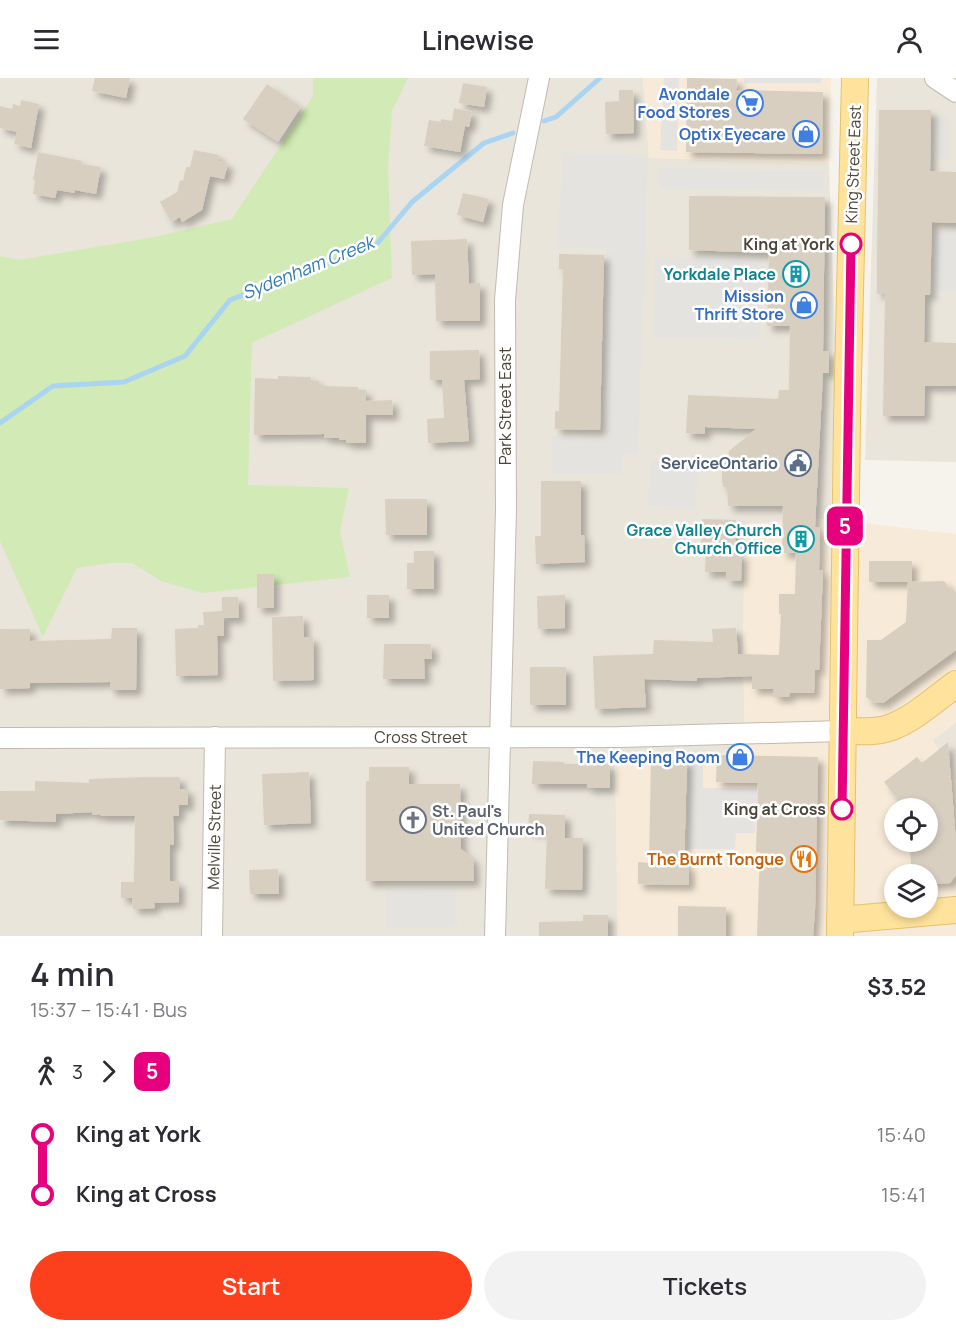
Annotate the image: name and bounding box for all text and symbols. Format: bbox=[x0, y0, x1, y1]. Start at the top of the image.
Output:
text: Linewise bbox=[422, 21, 534, 58]
icon: menu bbox=[30, 23, 63, 56]
icon: person bbox=[893, 23, 926, 56]
place label: Avondale Food Stores bbox=[638, 83, 730, 123]
supermarket icon: Avondale Food Stores bbox=[735, 88, 765, 118]
street label: King Street East bbox=[840, 104, 866, 224]
shop icon: Optix Eyecare bbox=[791, 119, 821, 149]
place label: Optix Eyecare bbox=[679, 123, 786, 145]
water label: Sydenham Creek bbox=[238, 229, 380, 304]
place label: King at York bbox=[743, 233, 834, 255]
marker: King at York bbox=[840, 233, 862, 255]
building icon: Yorkdale Place bbox=[781, 259, 811, 289]
place label: Yorkdale Place bbox=[664, 263, 776, 285]
place label: Mission Thrift Store bbox=[694, 285, 784, 325]
shop icon: Mission Thrift Store bbox=[789, 290, 819, 320]
street label: Park Street East bbox=[494, 347, 516, 465]
public building icon: ServiceOntario bbox=[783, 448, 813, 478]
place label: ServiceOntario bbox=[661, 452, 778, 474]
line badge: 5 bbox=[826, 506, 864, 546]
text: 5 bbox=[839, 512, 851, 540]
place label: Grace Valley Church Church Office bbox=[626, 519, 782, 559]
building icon: Grace Valley Church Church Office bbox=[786, 524, 816, 554]
street label: Cross Street bbox=[374, 726, 468, 748]
shop icon: The Keeping Room bbox=[725, 742, 755, 772]
place label: The Keeping Room bbox=[577, 746, 720, 768]
street label: Melville Street bbox=[202, 784, 226, 890]
place label: King at Cross bbox=[724, 798, 826, 820]
marker: King at Cross bbox=[831, 798, 853, 820]
map controls bbox=[884, 798, 938, 918]
button: locate bbox=[884, 798, 938, 852]
place label: St. Paul's United Church bbox=[432, 800, 544, 840]
church icon: St. Paul's United Church bbox=[398, 805, 428, 835]
restaurant icon: The Burnt Tongue bbox=[789, 844, 819, 874]
place label: The Burnt Tongue bbox=[647, 848, 784, 870]
button: layers bbox=[884, 864, 938, 918]
text: 4 min bbox=[30, 951, 115, 996]
text: $3.52 bbox=[867, 972, 926, 1002]
text: 15:37 – 15:41 · Bus bbox=[30, 996, 187, 1023]
icon: walk bbox=[30, 1055, 63, 1088]
icon: forward bbox=[92, 1055, 125, 1088]
text: 5 bbox=[146, 1057, 158, 1085]
text: 3 bbox=[72, 1058, 83, 1085]
text: King at York bbox=[76, 1119, 201, 1149]
text: 15:40 bbox=[877, 1121, 926, 1148]
text: King at Cross bbox=[76, 1179, 217, 1209]
text: 15:41 bbox=[881, 1181, 926, 1208]
button: Start bbox=[30, 1251, 472, 1320]
button: Tickets bbox=[484, 1251, 926, 1320]

